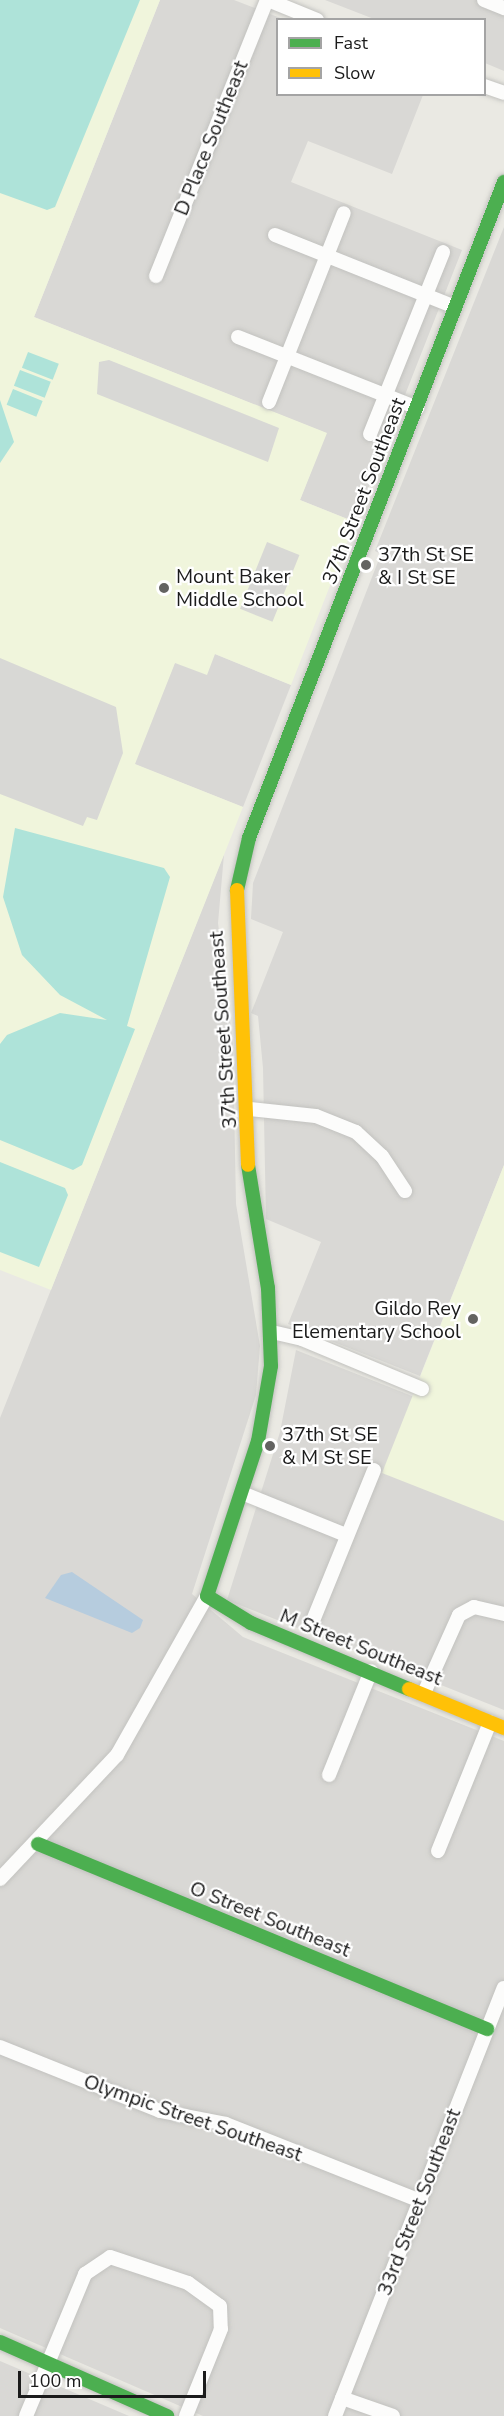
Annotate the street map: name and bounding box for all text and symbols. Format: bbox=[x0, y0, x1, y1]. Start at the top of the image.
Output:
legend bbox=[276, 18, 486, 96]
text: Fast bbox=[334, 31, 368, 55]
street label: D Place Southeast bbox=[169, 57, 253, 219]
text: Slow bbox=[334, 61, 375, 85]
street label: 37th Street Southeast bbox=[317, 394, 411, 588]
place label: 37th St SE & I St SE bbox=[378, 542, 474, 589]
marker: 37th St SE & I St SE bbox=[359, 558, 373, 572]
place label: Mount Baker Middle School bbox=[176, 564, 304, 611]
marker: Mount Baker Middle School bbox=[157, 581, 171, 595]
street label: 37th Street Southeast bbox=[204, 930, 242, 1130]
place label: Gildo Rey Elementary School bbox=[292, 1296, 461, 1343]
marker: Gildo Rey Elementary School bbox=[466, 1312, 480, 1326]
place label: 37th St SE & M St SE bbox=[282, 1422, 378, 1469]
marker: 37th St SE & M St SE bbox=[263, 1439, 277, 1453]
street label: M Street Southeast bbox=[276, 1604, 446, 1690]
street label: O Street Southeast bbox=[186, 1876, 354, 1962]
street label: Olympic Street Southeast bbox=[81, 2069, 305, 2167]
street label: 33rd Street Southeast bbox=[372, 2105, 466, 2299]
scale bar bbox=[21, 2359, 208, 2397]
text: 100 m bbox=[29, 2369, 81, 2393]

